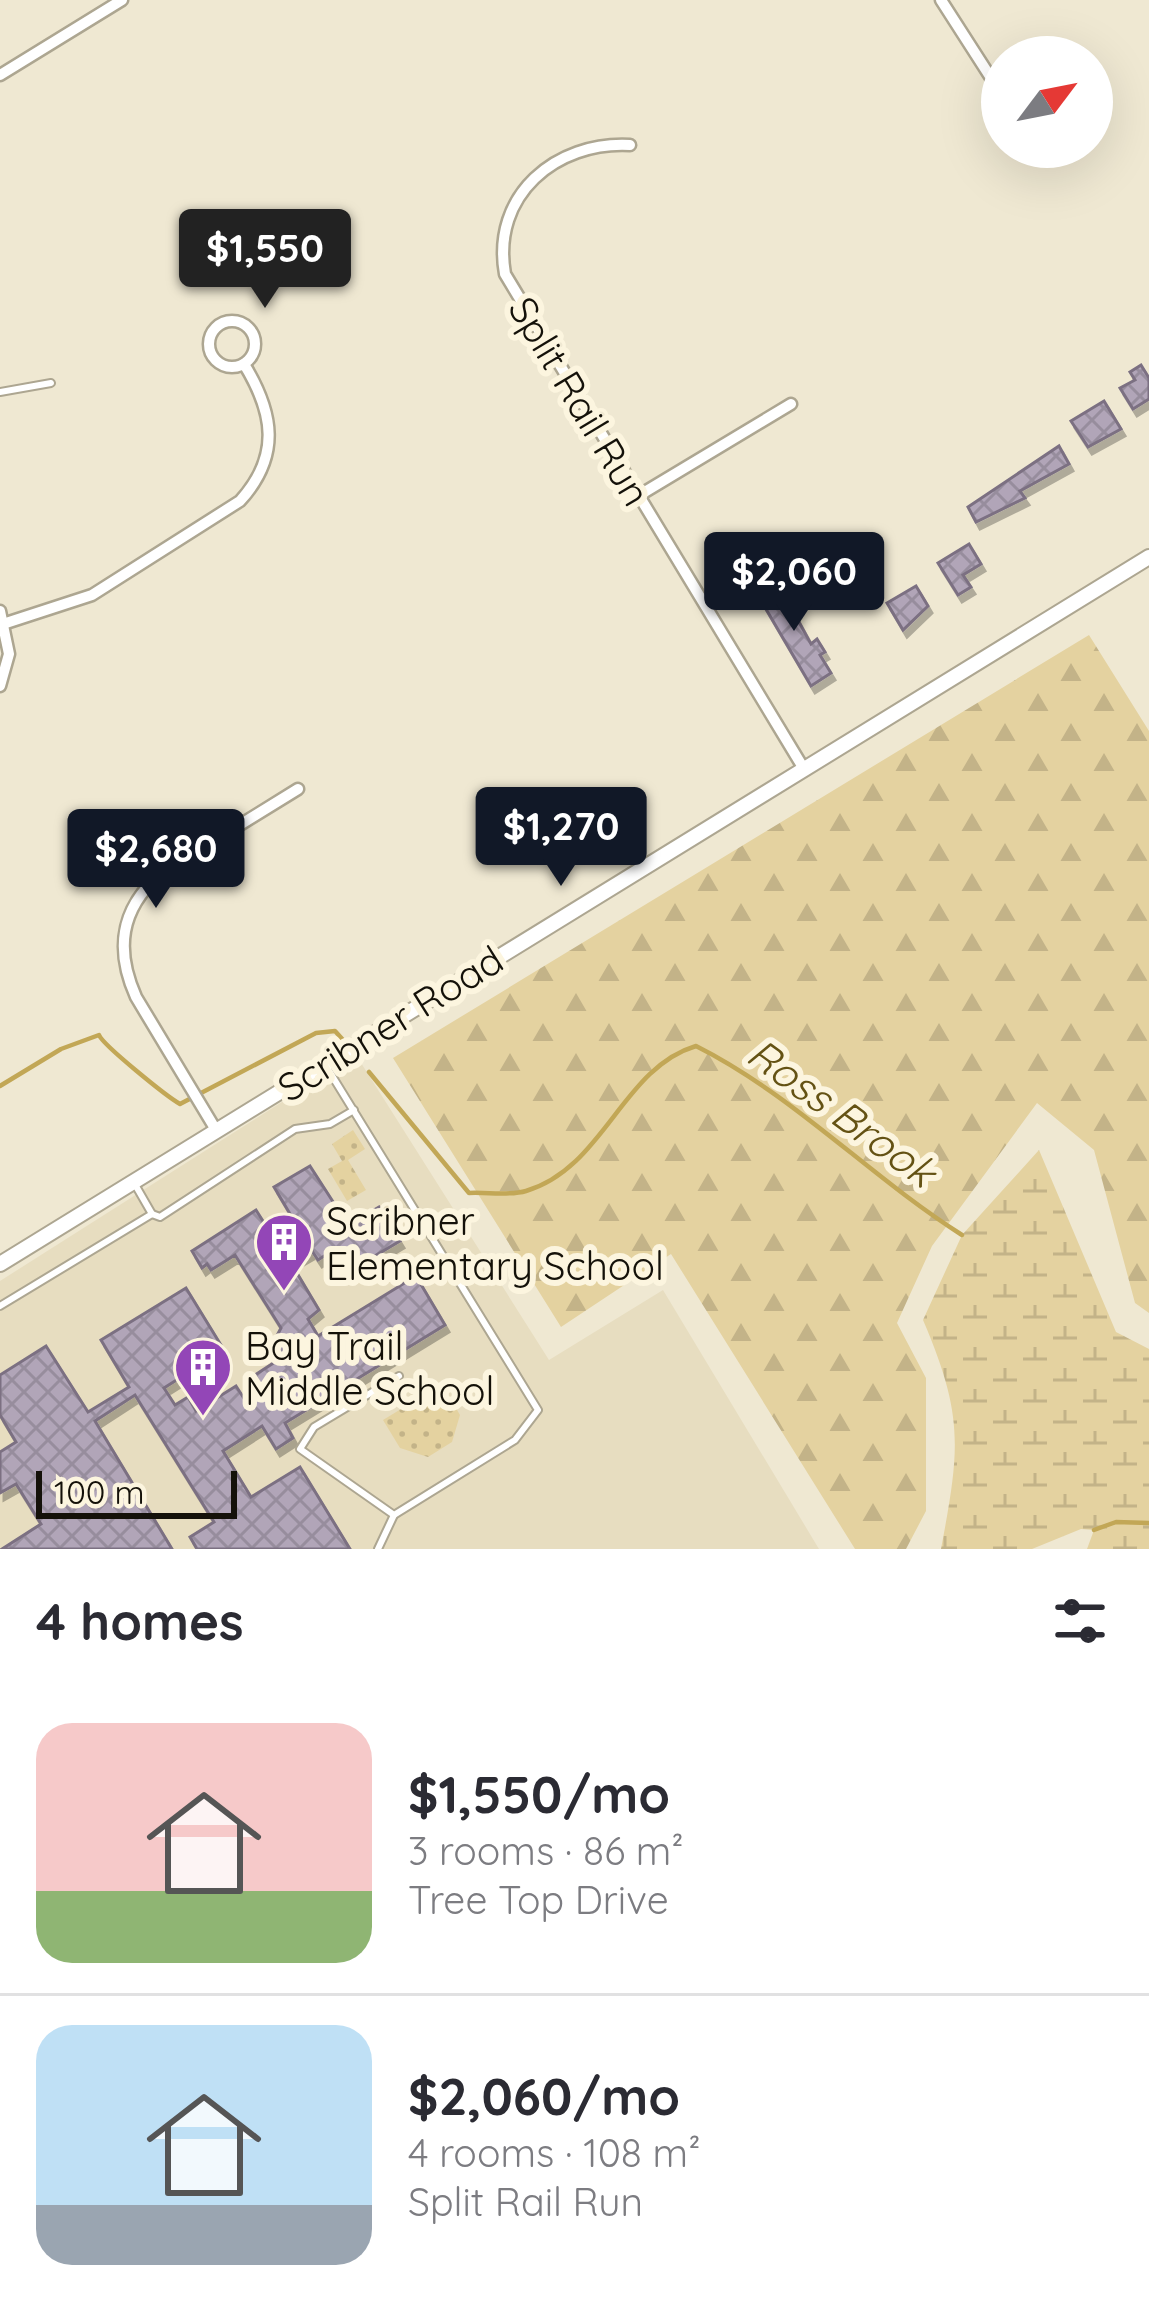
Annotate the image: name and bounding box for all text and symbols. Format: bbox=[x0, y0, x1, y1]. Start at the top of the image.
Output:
north arrow bbox=[981, 36, 1113, 168]
map controls bbox=[981, 36, 1113, 168]
pin: $1,550 bbox=[167, 209, 363, 311]
text: $1,550 bbox=[206, 223, 324, 272]
street label: Split Rail Run bbox=[498, 288, 662, 514]
pin: $2,060 bbox=[696, 532, 892, 634]
text: $2,060 bbox=[731, 546, 857, 595]
pin: $1,270 bbox=[463, 787, 659, 889]
text: $1,270 bbox=[503, 801, 619, 850]
pin: $2,680 bbox=[58, 809, 254, 911]
text: $2,680 bbox=[94, 823, 218, 872]
street label: Scribner Road bbox=[268, 934, 512, 1112]
water label: Ross Brook bbox=[737, 1026, 949, 1200]
place label: Scribner Elementary School bbox=[326, 1196, 664, 1290]
building icon: Scribner Elementary School bbox=[253, 1211, 315, 1293]
place label: Bay Trail Middle School bbox=[245, 1321, 494, 1415]
building icon: Bay Trail Middle School bbox=[172, 1336, 234, 1418]
scale bar bbox=[36, 1465, 237, 1518]
text: 100 m bbox=[54, 1471, 145, 1512]
icon: filters bbox=[1047, 1588, 1113, 1654]
text: 4 homes bbox=[36, 1589, 244, 1653]
text: $1,550/mo bbox=[408, 1762, 670, 1826]
icon: home bbox=[132, 1771, 276, 1915]
text: 3 rooms · 86 m² bbox=[408, 1826, 684, 1875]
text: Tree Top Drive bbox=[408, 1875, 669, 1924]
text: $2,060/mo bbox=[408, 2064, 680, 2128]
icon: home bbox=[132, 2073, 276, 2217]
text: 4 rooms · 108 m² bbox=[408, 2128, 701, 2177]
text: Split Rail Run bbox=[408, 2177, 643, 2226]

